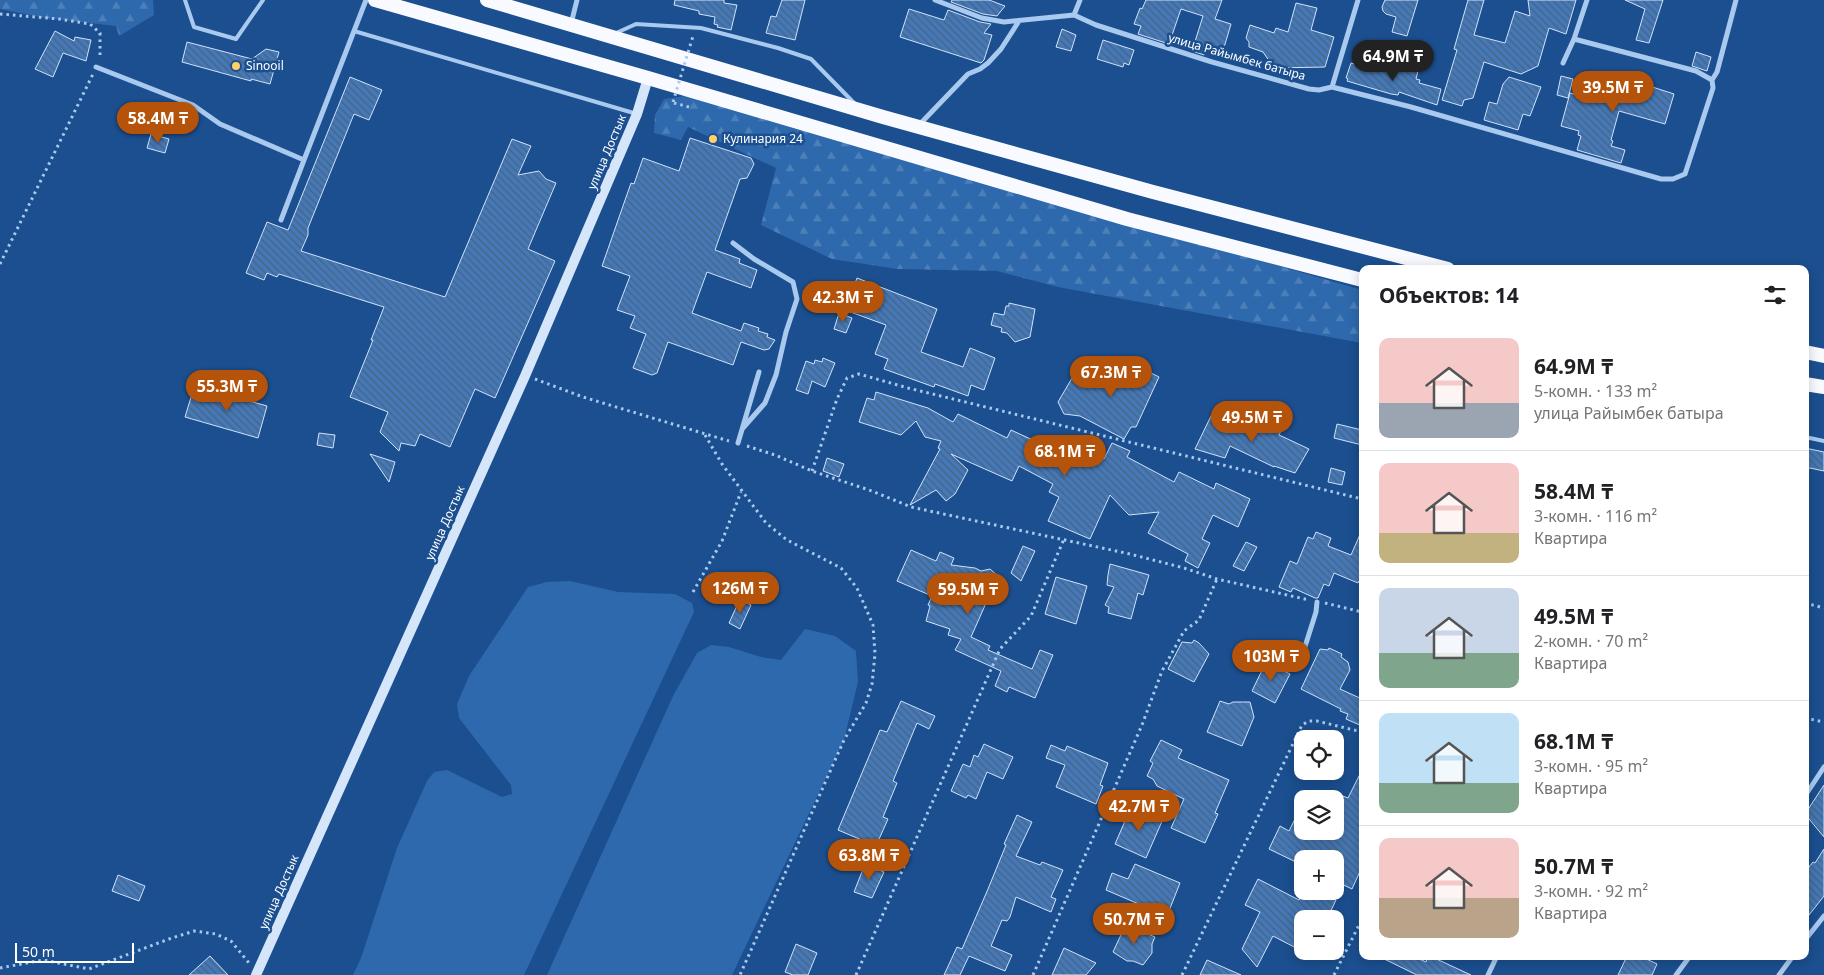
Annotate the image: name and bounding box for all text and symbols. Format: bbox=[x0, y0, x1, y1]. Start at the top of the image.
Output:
street label: улица Райымбек батыра bbox=[1166, 29, 1308, 84]
pin: 64.9M ₸ bbox=[1347, 39, 1439, 82]
text: 64.9M ₸ bbox=[1363, 45, 1423, 67]
place label: Sinooil bbox=[246, 57, 284, 74]
marker: Sinooil bbox=[230, 60, 242, 72]
pin: 39.5M ₸ bbox=[1567, 70, 1659, 113]
text: 39.5M ₸ bbox=[1583, 76, 1643, 98]
pin: 58.4M ₸ bbox=[112, 102, 204, 144]
text: 58.4M ₸ bbox=[128, 107, 188, 129]
street label: улица Достык bbox=[583, 111, 630, 192]
place label: Кулинария 24 bbox=[723, 130, 803, 147]
marker: Кулинария 24 bbox=[707, 133, 719, 145]
pin: 42.3M ₸ bbox=[797, 280, 889, 323]
text: Объектов: 14 bbox=[1379, 281, 1519, 309]
icon: filters bbox=[1761, 281, 1789, 309]
text: 42.3M ₸ bbox=[813, 286, 873, 308]
text: 64.9M ₸ bbox=[1534, 352, 1613, 380]
pin: 67.3M ₸ bbox=[1065, 356, 1157, 398]
icon: home bbox=[1419, 358, 1479, 418]
text: 67.3M ₸ bbox=[1081, 361, 1141, 383]
pin: 55.3M ₸ bbox=[181, 370, 273, 412]
text: 55.3M ₸ bbox=[197, 375, 257, 397]
text: 5-комн. · 133 m² bbox=[1534, 380, 1657, 402]
pin: 49.5M ₸ bbox=[1206, 400, 1298, 443]
text: улица Райымбек батыра bbox=[1534, 402, 1724, 424]
text: 49.5M ₸ bbox=[1222, 406, 1282, 428]
pin: 68.1M ₸ bbox=[1019, 434, 1111, 477]
text: 68.1M ₸ bbox=[1035, 440, 1095, 462]
text: 58.4M ₸ bbox=[1534, 477, 1613, 505]
street label: улица Достык bbox=[421, 482, 469, 563]
icon: home bbox=[1419, 483, 1479, 543]
text: 3-комн. · 116 m² bbox=[1534, 505, 1657, 527]
text: Квартира bbox=[1534, 527, 1608, 549]
pin: 126M ₸ bbox=[699, 572, 781, 614]
pin: 59.5M ₸ bbox=[922, 572, 1014, 615]
text: 126M ₸ bbox=[712, 577, 768, 599]
text: 59.5M ₸ bbox=[938, 578, 998, 600]
text: 49.5M ₸ bbox=[1534, 602, 1613, 630]
icon: home bbox=[1419, 608, 1479, 668]
text: 2-комн. · 70 m² bbox=[1534, 630, 1648, 652]
pin: 103M ₸ bbox=[1230, 640, 1312, 682]
text: 103M ₸ bbox=[1243, 645, 1299, 667]
text: Квартира bbox=[1534, 652, 1608, 674]
text: 68.1M ₸ bbox=[1534, 727, 1613, 755]
map controls bbox=[1294, 730, 1344, 960]
button: locate bbox=[1294, 730, 1344, 780]
icon: home bbox=[1419, 733, 1479, 793]
text: 3-комн. · 95 m² bbox=[1534, 755, 1648, 777]
text: Квартира bbox=[1534, 777, 1608, 799]
pin: 42.7M ₸ bbox=[1093, 790, 1185, 832]
button: layers bbox=[1294, 790, 1344, 840]
text: 42.7M ₸ bbox=[1109, 795, 1169, 817]
pin: 63.8M ₸ bbox=[823, 838, 915, 881]
text: 63.8M ₸ bbox=[839, 844, 899, 866]
button: + bbox=[1294, 850, 1344, 900]
street label: улица Достык bbox=[255, 851, 303, 932]
text: 50.7M ₸ bbox=[1534, 852, 1613, 880]
icon: home bbox=[1419, 858, 1479, 918]
text: 3-комн. · 92 m² bbox=[1534, 880, 1648, 902]
pin: 50.7M ₸ bbox=[1088, 902, 1180, 945]
text: Квартира bbox=[1534, 902, 1608, 924]
text: 50.7M ₸ bbox=[1104, 908, 1164, 930]
button: − bbox=[1294, 910, 1344, 960]
scale bar bbox=[15, 940, 134, 963]
text: 50 m bbox=[22, 942, 55, 961]

